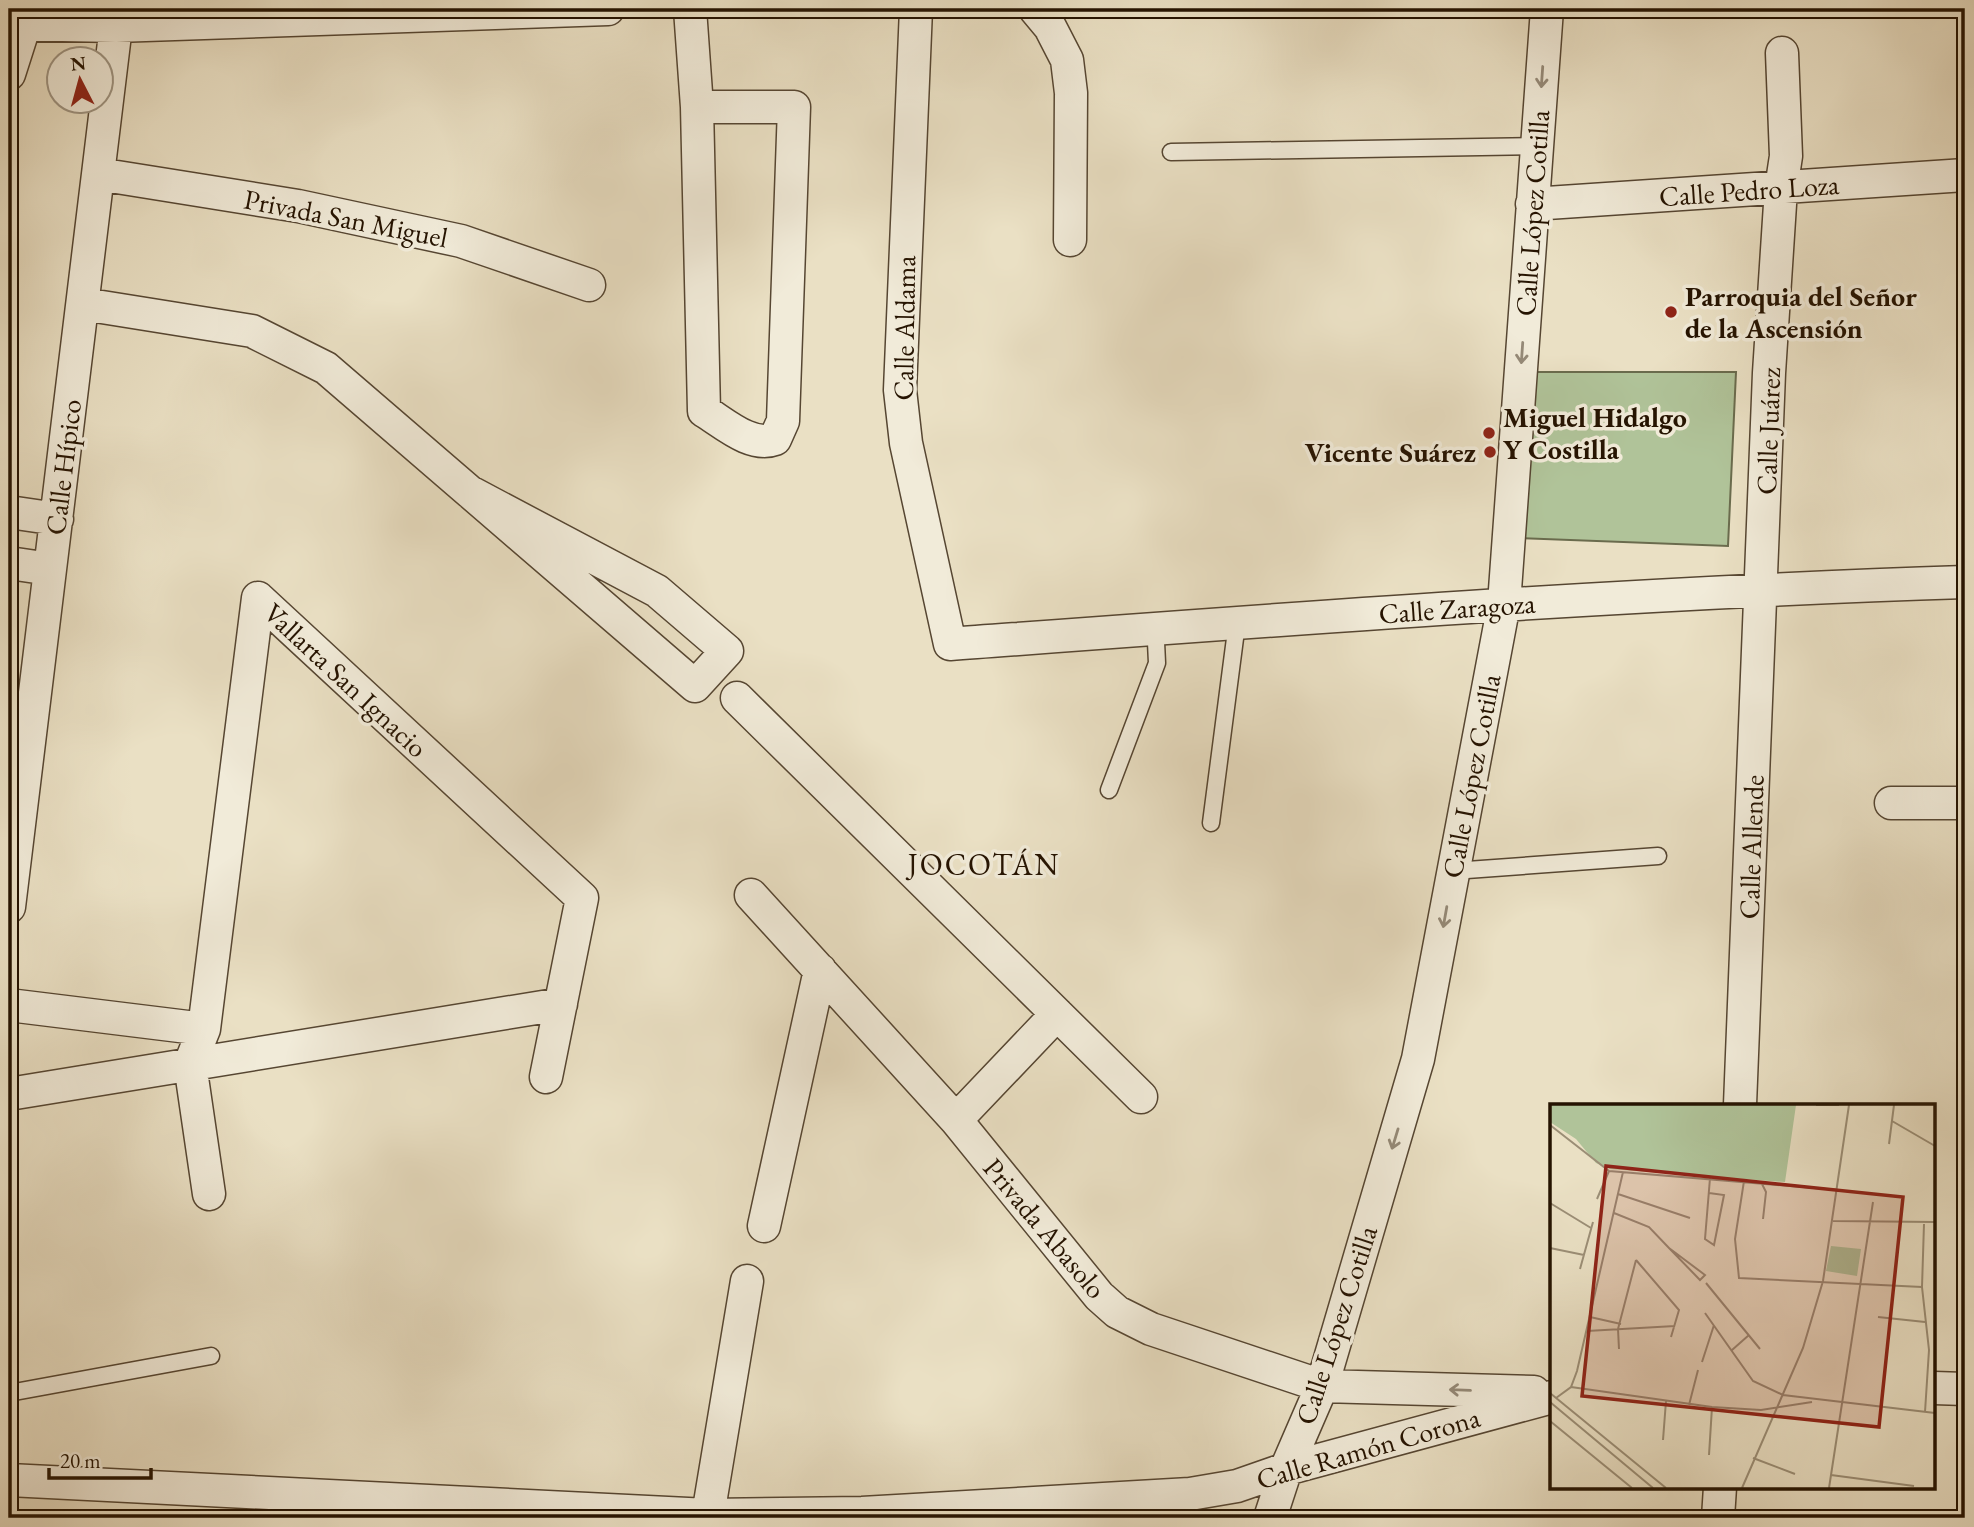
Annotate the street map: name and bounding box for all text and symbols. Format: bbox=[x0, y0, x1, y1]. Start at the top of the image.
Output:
north arrow bbox=[46, 46, 116, 116]
text: N bbox=[69, 50, 88, 77]
one-way arrow bbox=[1535, 65, 1548, 88]
street label: Calle López Cotilla bbox=[1507, 108, 1557, 317]
street label: Calle Pedro Loza bbox=[1658, 166, 1841, 214]
street label: Privada San Miguel bbox=[241, 181, 451, 255]
street label: Calle Aldama bbox=[885, 254, 923, 401]
place label: Parroquia del Señor de la Ascensión bbox=[1685, 278, 1917, 346]
marker: Parroquia del Señor de la Ascensión bbox=[1663, 304, 1679, 320]
one-way arrow bbox=[1515, 341, 1528, 363]
street label: Calle Juárez bbox=[1748, 366, 1788, 495]
street label: Calle Hípico bbox=[37, 397, 89, 537]
place label: Miguel Hidalgo Y Costilla bbox=[1503, 399, 1687, 467]
marker: Miguel Hidalgo Y Costilla bbox=[1481, 425, 1497, 441]
place label: Vicente Suárez bbox=[1305, 434, 1476, 470]
marker: Vicente Suárez bbox=[1482, 444, 1498, 460]
street label: Calle Zaragoza bbox=[1377, 585, 1537, 631]
street label: Vallarta San Ignacio bbox=[257, 595, 435, 765]
street label: Calle López Cotilla bbox=[1434, 670, 1509, 881]
street label: Calle Allende bbox=[1730, 774, 1772, 920]
district label: JOCOTÁN bbox=[905, 845, 1060, 884]
one-way arrow bbox=[1438, 905, 1451, 928]
inset map bbox=[1550, 1104, 1936, 1488]
one-way arrow bbox=[1387, 1127, 1400, 1149]
street label: Privada Abasolo bbox=[976, 1150, 1114, 1306]
street label: Calle López Cotilla bbox=[1287, 1220, 1385, 1429]
one-way arrow bbox=[1448, 1383, 1471, 1396]
street label: Calle Ramón Corona bbox=[1252, 1399, 1485, 1497]
scale bar bbox=[49, 1436, 150, 1480]
text: 20 m bbox=[60, 1447, 101, 1474]

